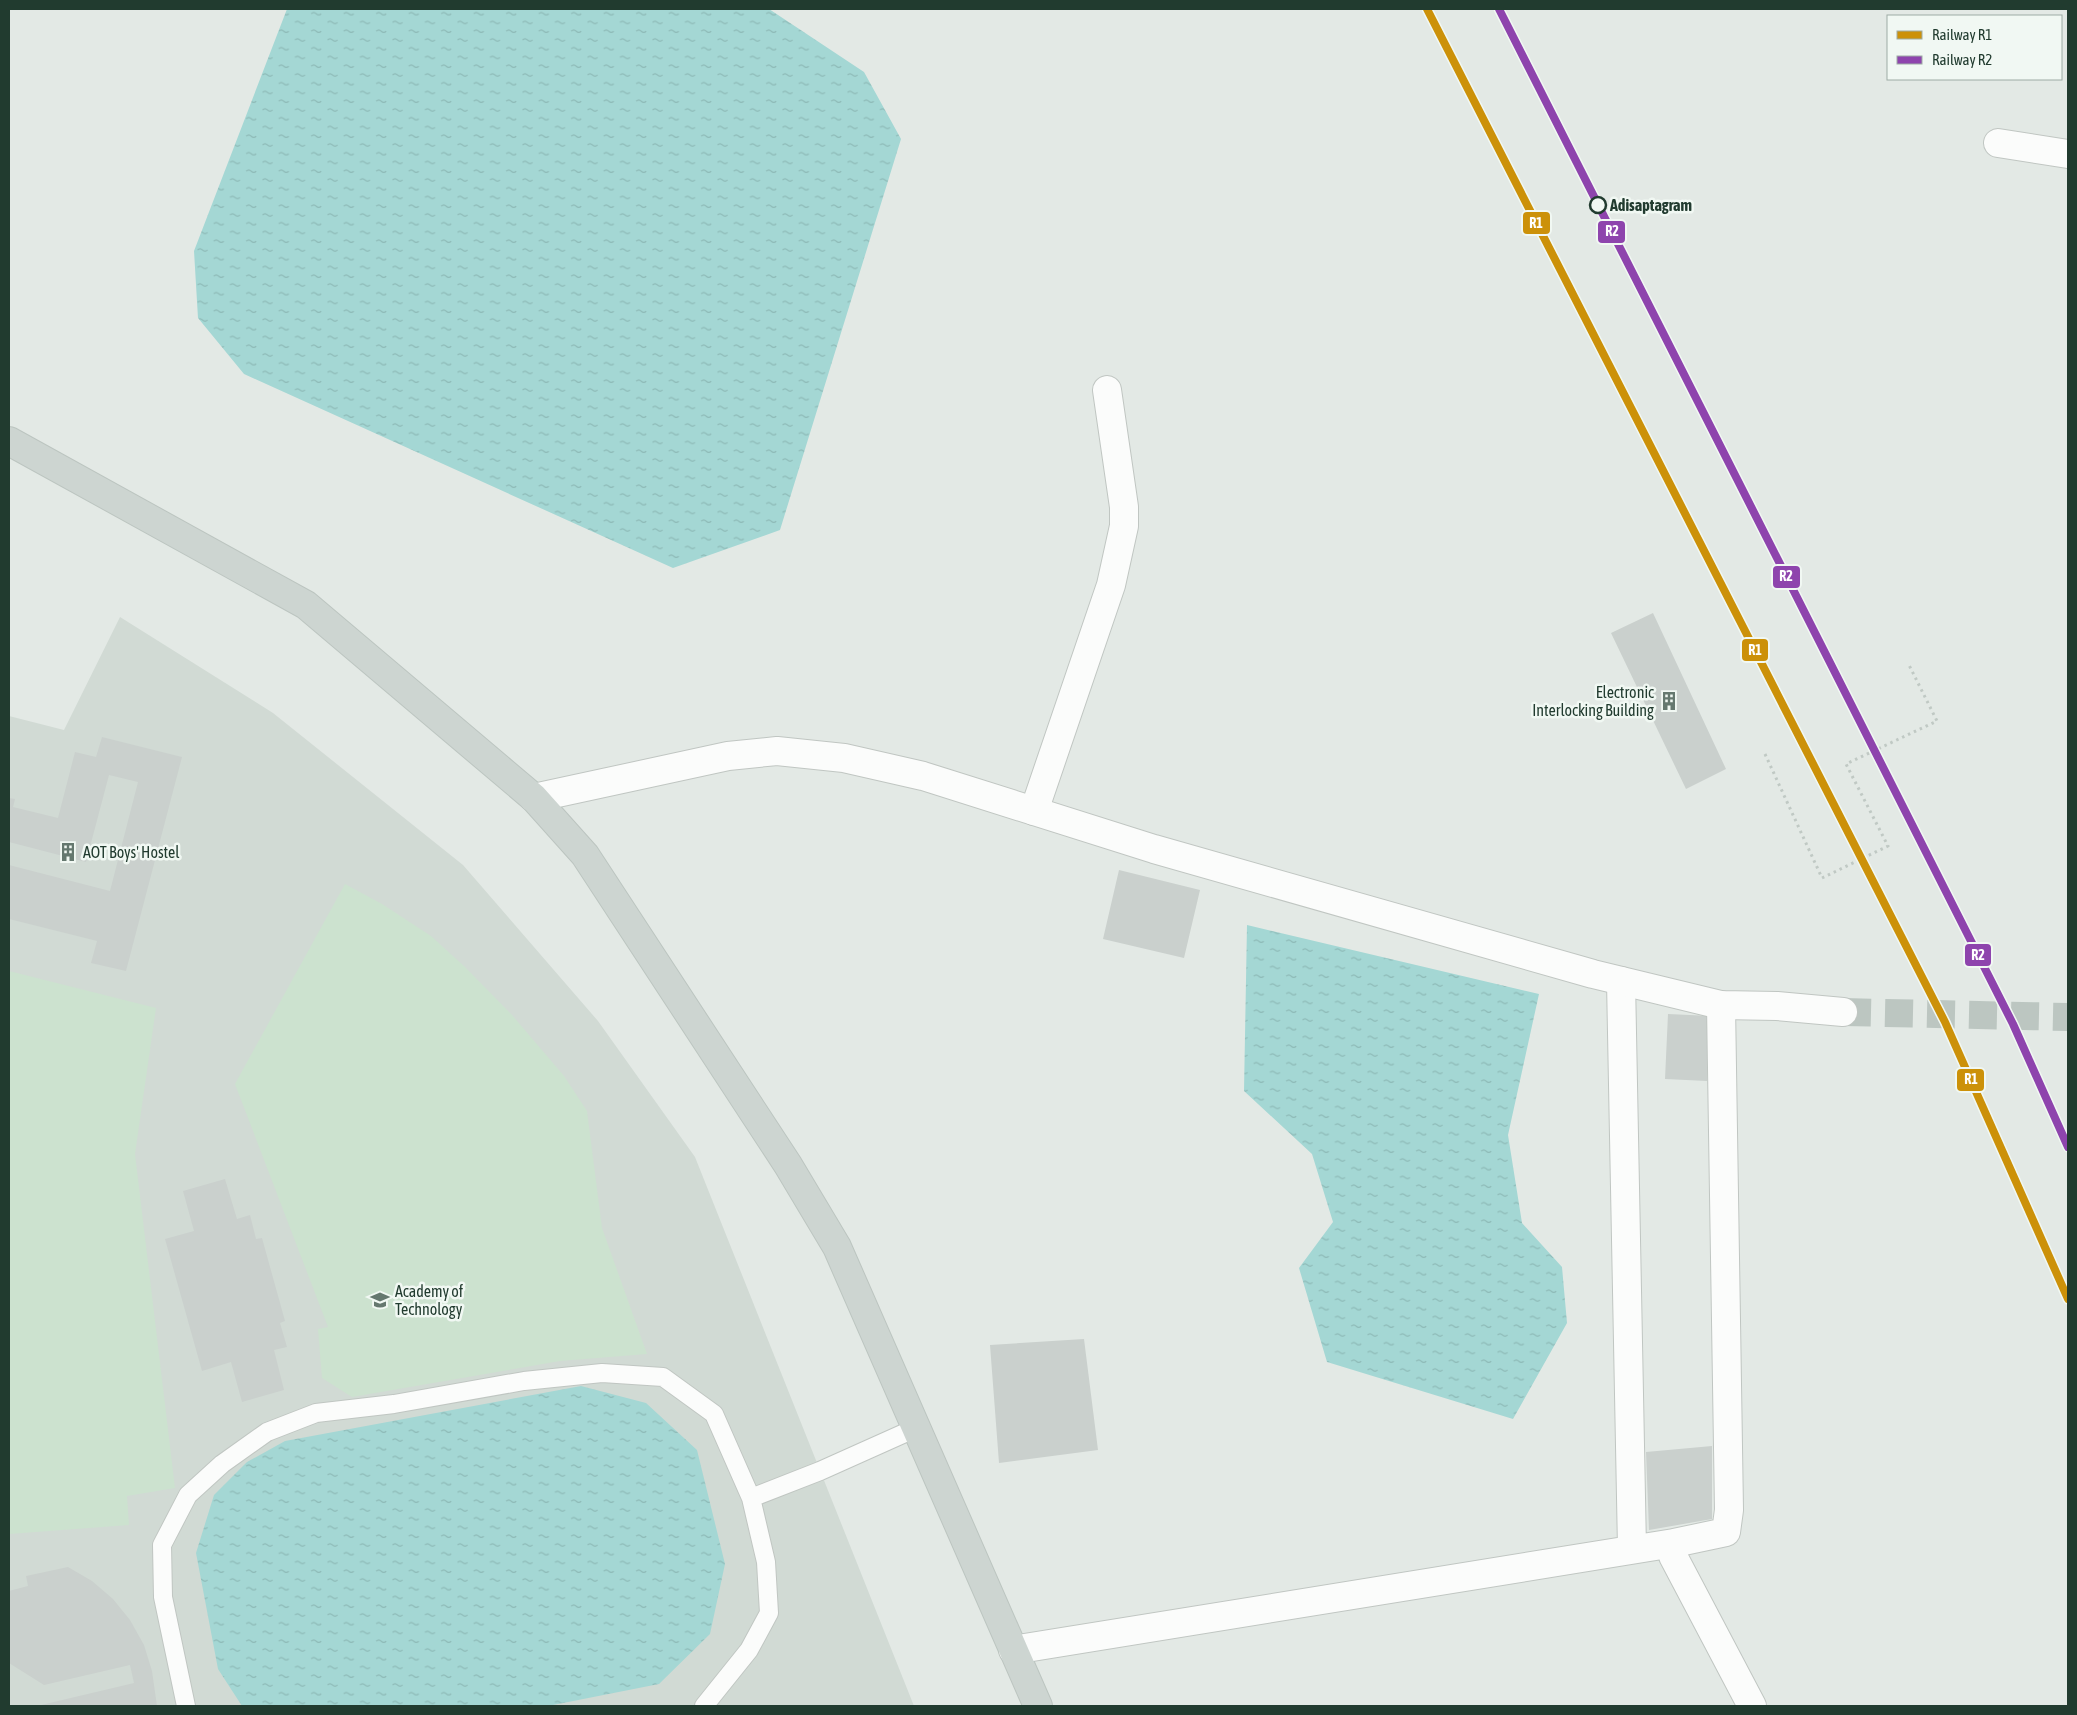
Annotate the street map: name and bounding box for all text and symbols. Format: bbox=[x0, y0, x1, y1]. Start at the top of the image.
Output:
legend bbox=[1887, 15, 2062, 80]
text: Railway R1 bbox=[1932, 26, 1992, 43]
text: Railway R2 bbox=[1932, 51, 1992, 68]
marker: Adisaptagram bbox=[1589, 196, 1607, 214]
place label: Adisaptagram bbox=[1609, 196, 1692, 214]
line badge: R1 bbox=[1522, 211, 1551, 235]
text: R1 bbox=[1529, 215, 1543, 231]
line badge: R2 bbox=[1597, 220, 1626, 244]
text: R2 bbox=[1605, 223, 1619, 239]
line badge: R2 bbox=[1772, 565, 1801, 589]
text: R2 bbox=[1779, 568, 1793, 584]
line badge: R1 bbox=[1741, 638, 1769, 662]
text: R1 bbox=[1748, 642, 1762, 658]
place label: Electronic Interlocking Building bbox=[1532, 683, 1654, 720]
building icon: Electronic Interlocking Building bbox=[1658, 690, 1680, 712]
building icon: AOT Boys' Hostel bbox=[57, 841, 79, 863]
place label: AOT Boys' Hostel bbox=[83, 843, 180, 862]
line badge: R2 bbox=[1964, 943, 1992, 967]
text: R2 bbox=[1971, 947, 1985, 963]
line badge: R1 bbox=[1956, 1068, 1985, 1092]
text: R1 bbox=[1964, 1071, 1978, 1087]
place label: Academy of Technology bbox=[395, 1282, 464, 1319]
school or university icon: Academy of Technology bbox=[369, 1289, 391, 1311]

